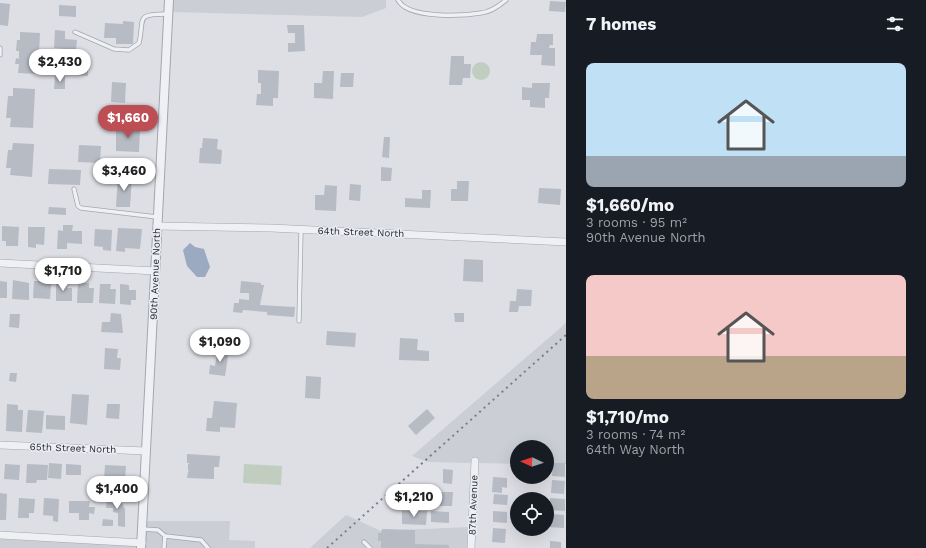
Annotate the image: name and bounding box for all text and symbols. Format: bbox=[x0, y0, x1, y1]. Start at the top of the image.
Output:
icon: filters bbox=[884, 13, 906, 35]
text: 7 homes bbox=[586, 14, 656, 34]
pin: $2,430 bbox=[27, 49, 93, 83]
text: $2,430 bbox=[38, 54, 82, 69]
icon: home bbox=[710, 89, 782, 161]
pin: $1,660 bbox=[95, 105, 161, 139]
text: $1,660 bbox=[107, 110, 149, 125]
pin: $3,460 bbox=[91, 158, 157, 192]
text: $3,460 bbox=[102, 163, 146, 178]
text: $1,660/mo bbox=[586, 195, 674, 215]
text: 3 rooms · 95 m² bbox=[586, 215, 687, 230]
street label: 64th Street North bbox=[317, 225, 405, 239]
street label: 90th Avenue North bbox=[148, 228, 162, 320]
text: 90th Avenue North bbox=[586, 230, 706, 245]
pin: $1,710 bbox=[30, 258, 96, 292]
text: $1,710 bbox=[44, 263, 82, 278]
icon: home bbox=[710, 301, 782, 373]
pin: $1,090 bbox=[187, 329, 253, 363]
text: $1,090 bbox=[199, 334, 241, 349]
text: $1,710/mo bbox=[586, 407, 669, 427]
text: 3 rooms · 74 m² bbox=[586, 427, 685, 442]
north arrow bbox=[510, 440, 554, 484]
map controls bbox=[510, 440, 554, 536]
street label: 65th Street North bbox=[30, 441, 116, 455]
text: 64th Way North bbox=[586, 442, 685, 457]
street label: 87th Avenue bbox=[466, 475, 480, 535]
pin: $1,400 bbox=[84, 476, 150, 510]
text: $1,400 bbox=[96, 481, 138, 496]
pin: $1,210 bbox=[381, 484, 447, 518]
text: $1,210 bbox=[394, 489, 434, 504]
button: locate bbox=[510, 492, 554, 536]

